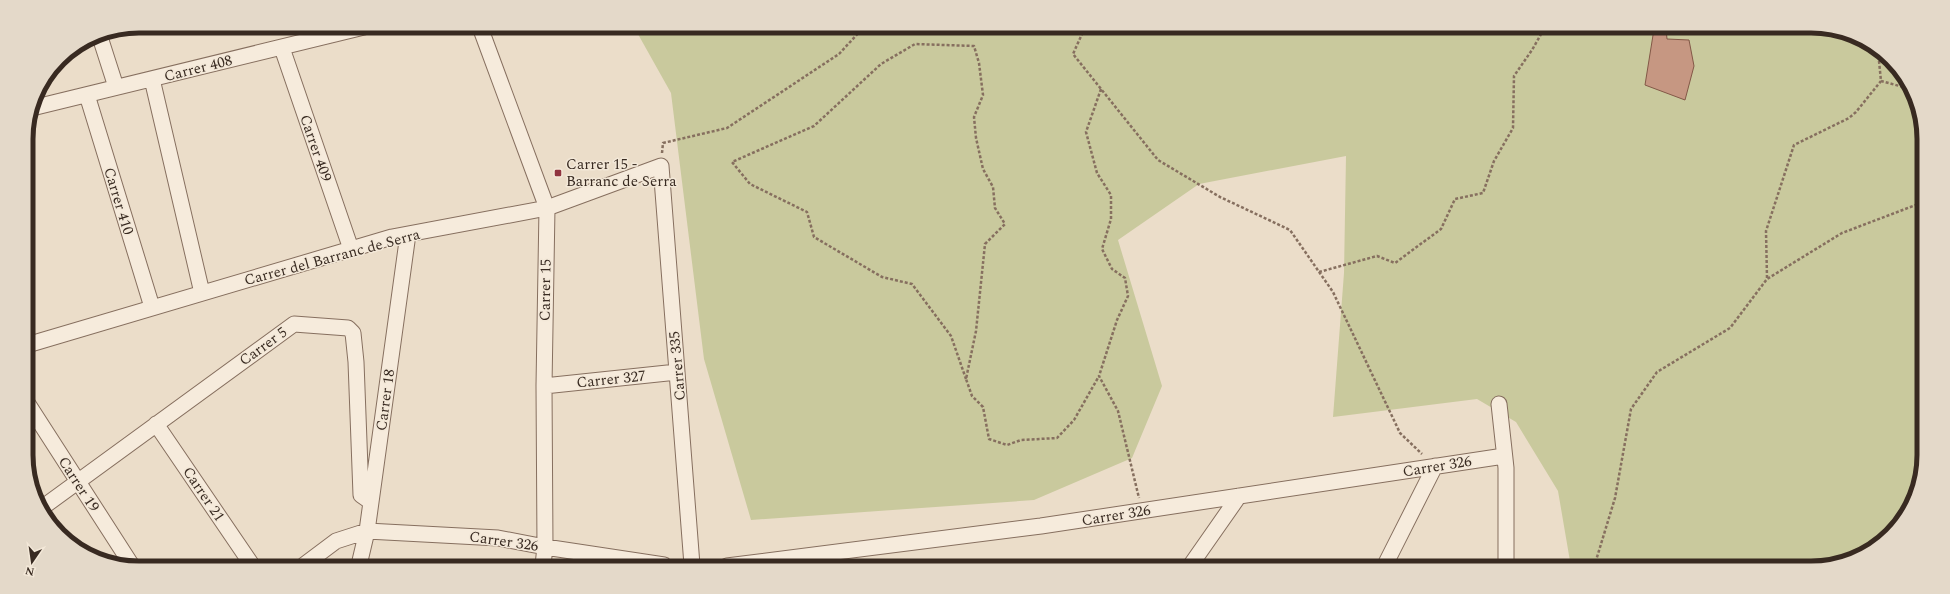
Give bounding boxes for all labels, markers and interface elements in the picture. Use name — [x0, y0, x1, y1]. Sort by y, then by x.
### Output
street label: Carrer 408 — [162, 49, 235, 88]
street label: Carrer 409 — [293, 112, 338, 185]
place label: Carrer 15 - Barranc de Serra — [566, 153, 677, 193]
street label: Carrer 410 — [97, 165, 140, 238]
marker: Carrer 15 - Barranc de Serra — [553, 168, 563, 178]
street label: Carrer del Barranc de Serra — [241, 223, 423, 292]
street label: Carrer 15 — [533, 259, 558, 321]
street label: Carrer 5 — [234, 321, 292, 372]
street label: Carrer 335 — [663, 330, 692, 402]
street label: Carrer 327 — [575, 364, 647, 395]
street label: Carrer 18 — [370, 368, 401, 432]
street label: Carrer 326 — [1401, 450, 1474, 483]
street label: Carrer 19 — [52, 452, 105, 517]
street label: Carrer 21 — [177, 462, 230, 526]
street label: Carrer 326 — [1080, 499, 1153, 532]
street label: Carrer 326 — [468, 525, 540, 558]
north arrow — [12, 542, 52, 582]
text: N — [24, 562, 36, 581]

